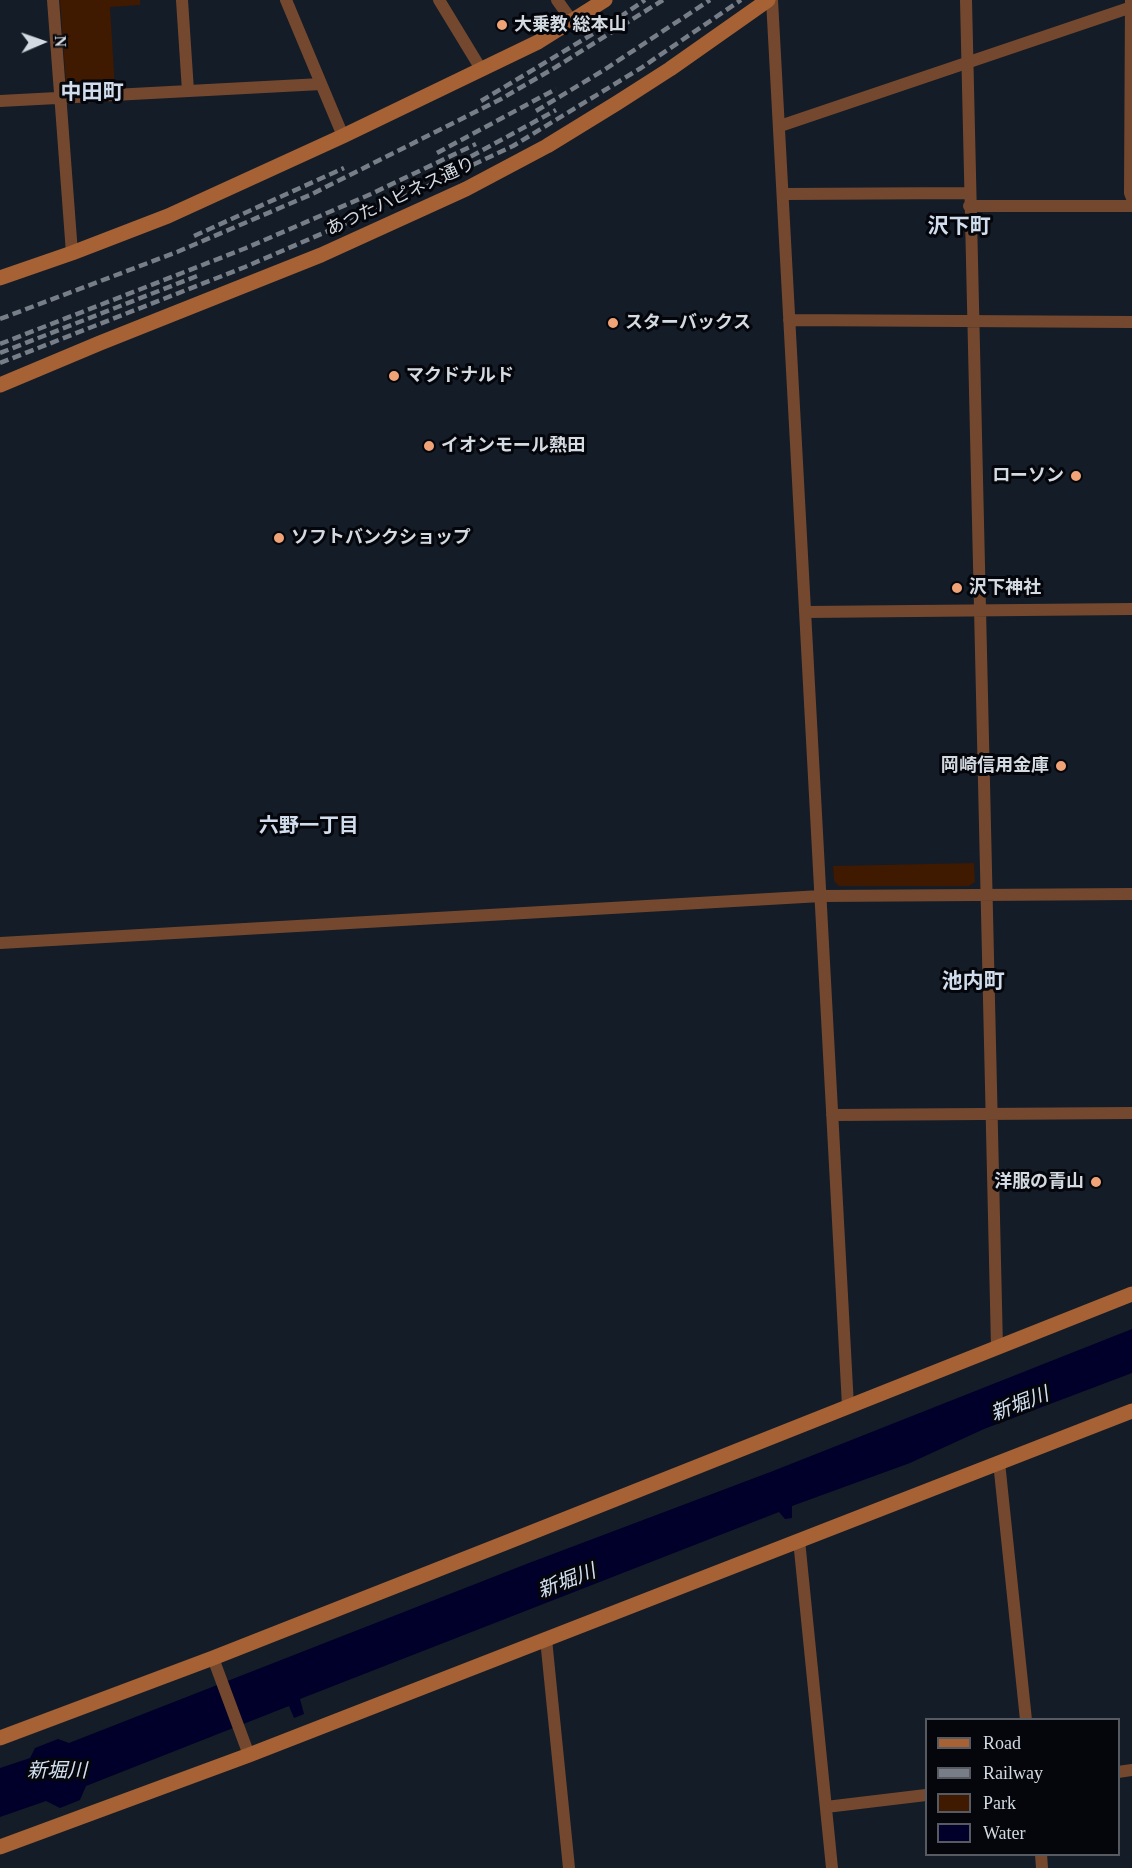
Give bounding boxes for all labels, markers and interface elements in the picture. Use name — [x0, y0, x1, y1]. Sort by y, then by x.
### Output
north arrow — [12, 12, 72, 72]
place label: 大乗教 総本山 — [514, 14, 626, 36]
marker: 大乗教 総本山 — [495, 18, 509, 32]
text: N — [52, 35, 69, 47]
district label: 中田町 — [61, 81, 123, 107]
street label: あつたハピネス通り — [323, 153, 479, 241]
district label: 沢下町 — [928, 215, 990, 241]
place label: スターバックス — [625, 312, 751, 334]
marker: スターバックス — [606, 316, 620, 330]
place label: マクドナルド — [406, 365, 514, 387]
marker: マクドナルド — [387, 369, 401, 383]
place label: イオンモール熱田 — [441, 435, 585, 457]
marker: イオンモール熱田 — [422, 439, 436, 453]
place label: ローソン — [992, 465, 1064, 487]
marker: ローソン — [1069, 469, 1083, 483]
place label: ソフトバンクショップ — [291, 527, 471, 549]
marker: ソフトバンクショップ — [272, 531, 286, 545]
place label: 沢下神社 — [969, 577, 1041, 599]
marker: 沢下神社 — [950, 581, 964, 595]
place label: 岡崎信用金庫 — [941, 755, 1049, 777]
marker: 岡崎信用金庫 — [1054, 759, 1068, 773]
district label: 六野一丁目 — [259, 815, 359, 839]
district label: 池内町 — [942, 970, 1004, 996]
place label: 洋服の青山 — [994, 1171, 1084, 1193]
marker: 洋服の青山 — [1089, 1175, 1103, 1189]
water label: 新堀川 — [988, 1383, 1052, 1427]
water label: 新堀川 — [535, 1560, 599, 1604]
legend — [925, 1718, 1120, 1856]
text: Road — [983, 1733, 1021, 1753]
water label: 新堀川 — [27, 1760, 87, 1784]
text: Railway — [983, 1763, 1043, 1783]
text: Park — [983, 1793, 1016, 1813]
text: Water — [983, 1823, 1026, 1843]

